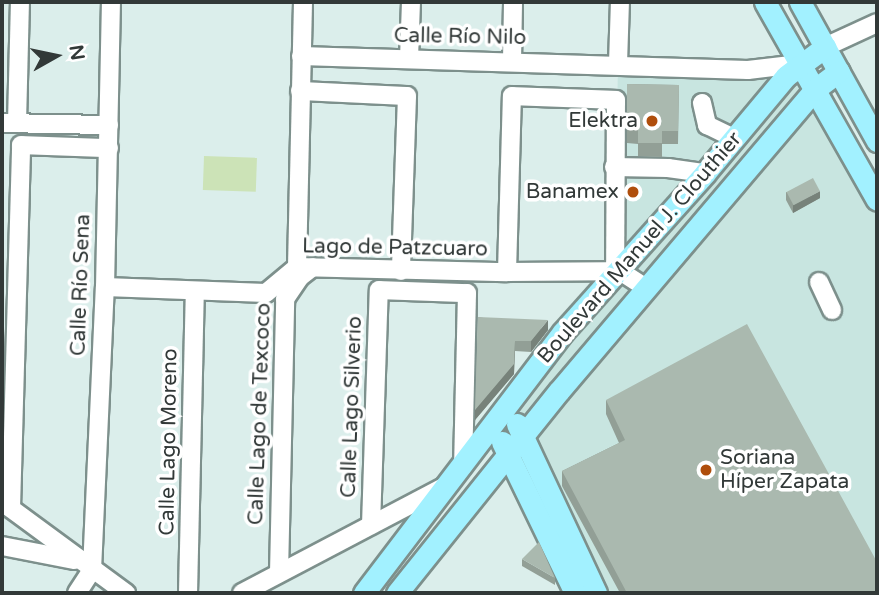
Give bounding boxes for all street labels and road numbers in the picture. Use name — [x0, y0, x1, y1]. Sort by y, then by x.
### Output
street label: Calle Río Nilo — [394, 23, 526, 51]
street label: Boulevard Manuel J. Clouthier — [533, 127, 747, 369]
street label: Calle Río Sena — [66, 214, 96, 356]
street label: Lago de Patzcuaro — [302, 234, 488, 262]
street label: Calle Lago de Texcoco — [244, 303, 276, 525]
street label: Calle Lago Silverio — [336, 316, 368, 498]
street label: Calle Lago Moreno — [155, 348, 183, 536]

